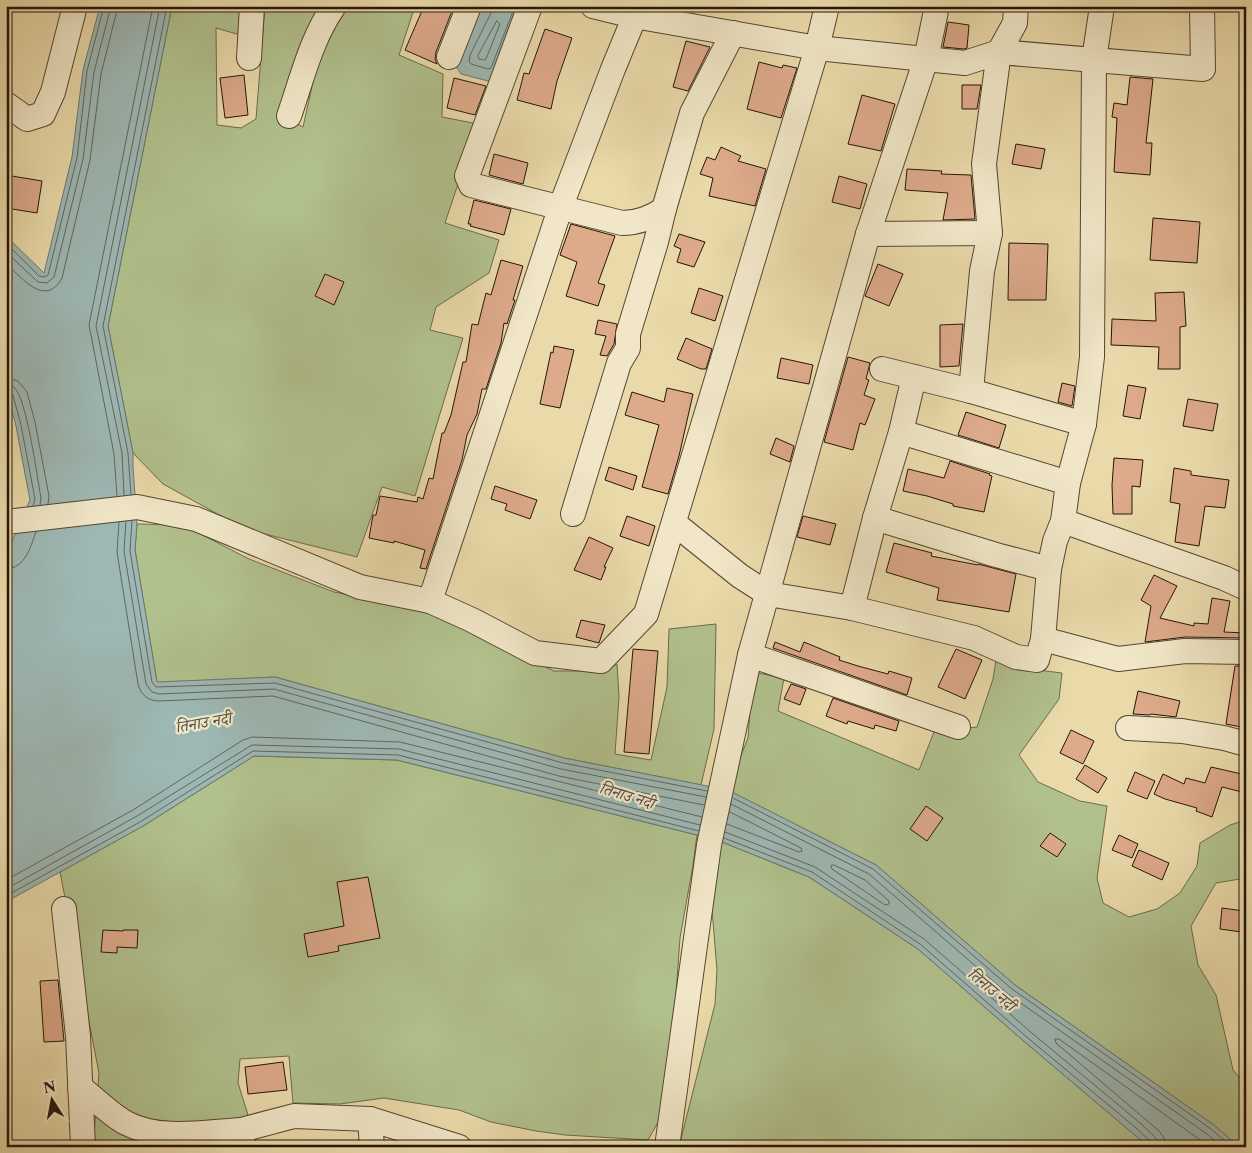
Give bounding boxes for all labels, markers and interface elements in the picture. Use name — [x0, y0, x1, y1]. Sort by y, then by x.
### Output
water label: तिनाउ नदी — [173, 707, 236, 737]
water label: तिनाउ नदी — [597, 777, 660, 814]
water label: तिनाउ नदी — [964, 963, 1022, 1017]
north arrow — [28, 1076, 78, 1126]
text: N — [42, 1077, 57, 1097]

